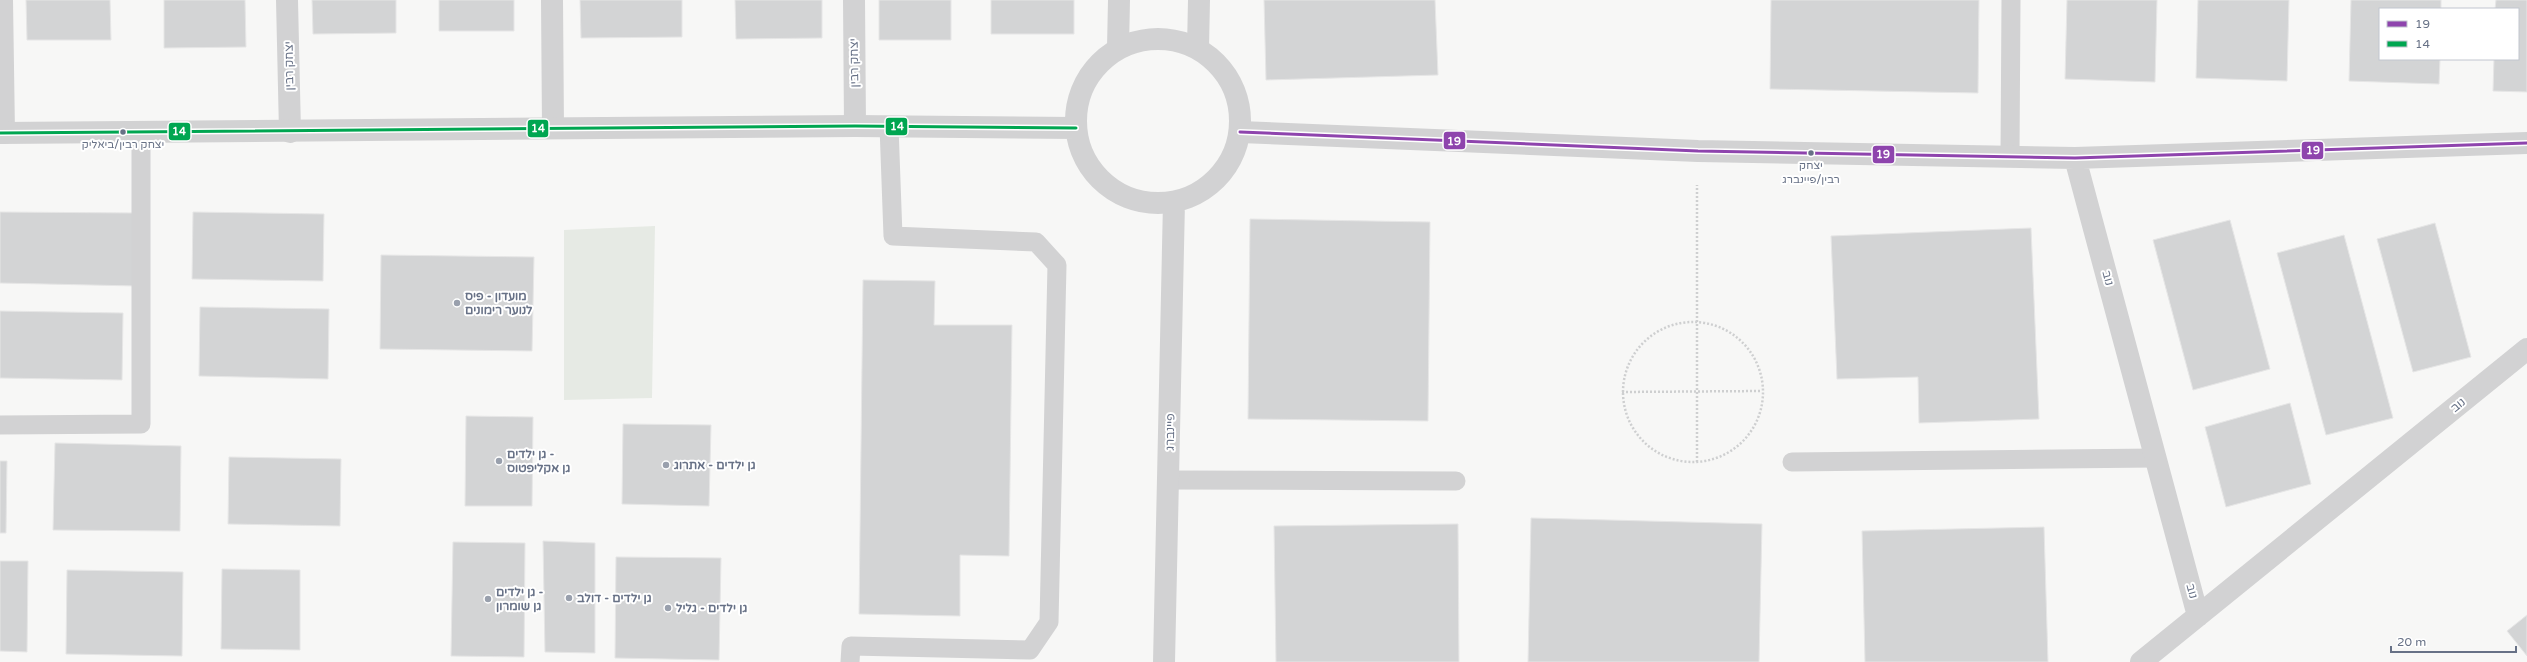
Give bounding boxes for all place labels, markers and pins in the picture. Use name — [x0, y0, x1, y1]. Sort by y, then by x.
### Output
marker: יצחק רבין/ביאליק — [118, 127, 128, 137]
place label: יצחק רבין/ביאליק — [82, 138, 164, 151]
marker: יצחק רבין/פיינברג — [1806, 148, 1816, 158]
place label: יצחק רבין/פיינברג — [1782, 159, 1840, 186]
place label: מועדון - פיס לנוער רימונים — [465, 289, 533, 317]
marker: מועדון - פיס לנוער רימונים — [452, 298, 462, 308]
place label: גן ילדים - גן אקליפטוס — [507, 447, 570, 475]
marker: גן ילדים - גן אקליפטוס — [494, 456, 504, 466]
place label: גן ילדים - אתרוג — [673, 458, 756, 472]
marker: גן ילדים - אתרוג — [661, 460, 671, 470]
place label: גן ילדים - גן שומרון — [496, 585, 544, 613]
place label: גן ילדים - דולב — [577, 591, 652, 605]
marker: גן ילדים - דולב — [564, 593, 574, 603]
marker: גן ילדים - גן שומרון — [483, 594, 493, 604]
place label: גן ילדים - גליל — [676, 601, 747, 615]
marker: גן ילדים - גליל — [663, 603, 673, 613]

